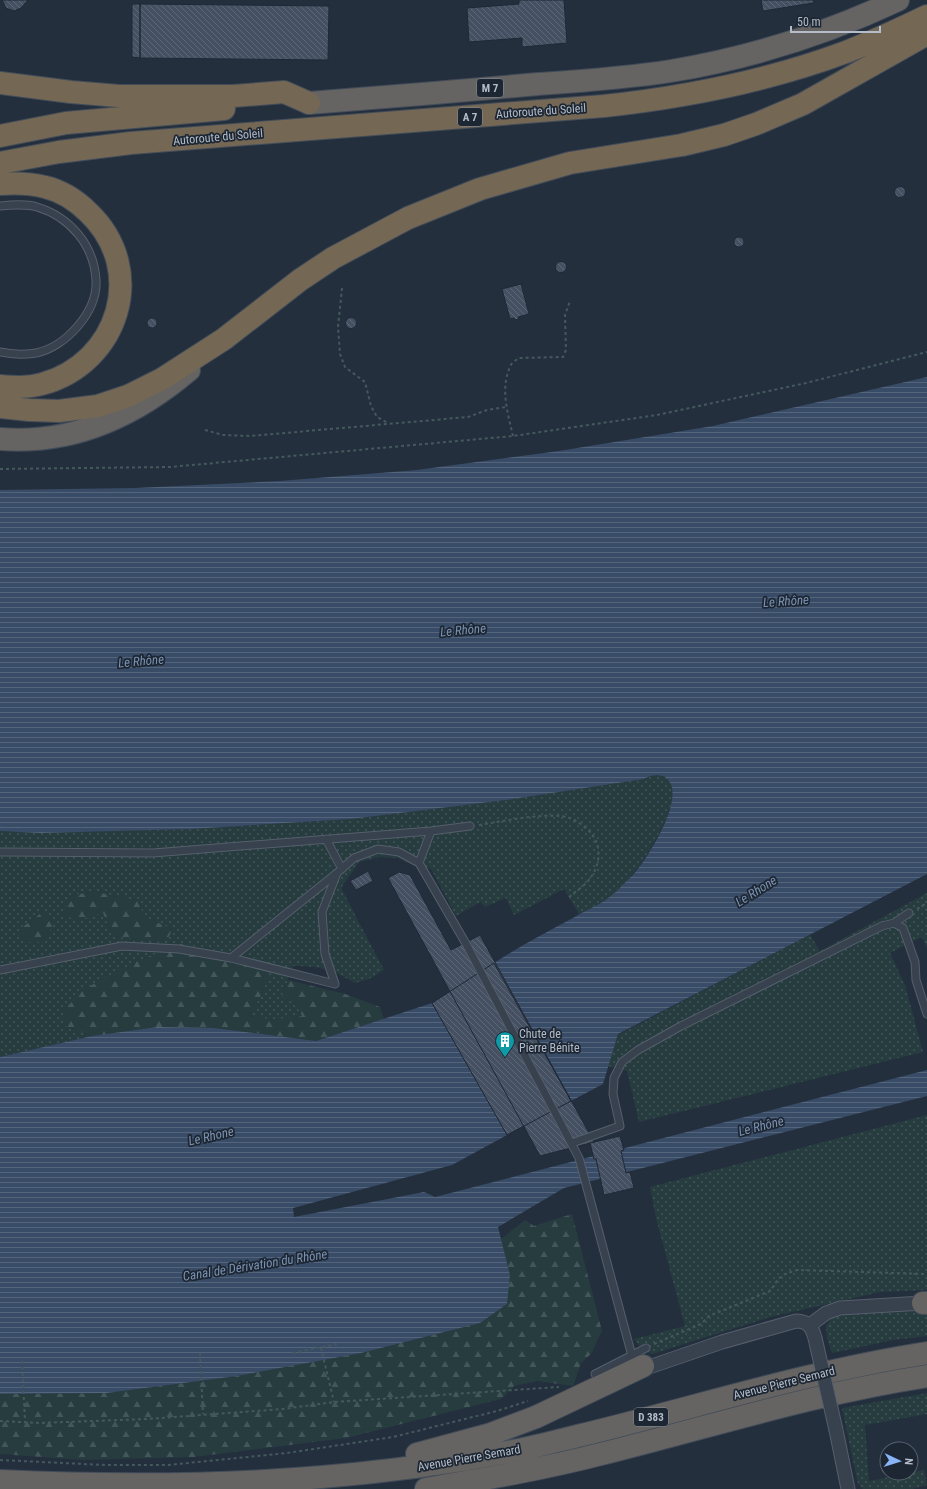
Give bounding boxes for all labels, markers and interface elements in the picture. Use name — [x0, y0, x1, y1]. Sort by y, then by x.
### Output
scale bar — [791, 8, 880, 34]
text: 50 m — [797, 15, 821, 29]
road number: M 7 — [477, 79, 503, 97]
street label: Autoroute du Soleil — [496, 101, 586, 121]
road number: A 7 — [458, 108, 482, 126]
street label: Autoroute du Soleil — [173, 126, 263, 148]
water label: Le Rhône — [763, 592, 810, 610]
water label: Le Rhône — [439, 621, 487, 639]
water label: Le Rhône — [117, 652, 165, 670]
water label: Le Rhone — [733, 872, 780, 910]
place label: Chute de Pierre Bénite — [519, 1027, 580, 1055]
building icon: Chute de Pierre Bénite — [494, 1030, 516, 1058]
water label: Le Rhône — [737, 1113, 785, 1139]
water label: Le Rhone — [187, 1124, 235, 1148]
water label: Canal de Dérivation du Rhône — [182, 1246, 328, 1284]
street label: Avenue Pierre Semard — [732, 1364, 836, 1402]
road number: D 383 — [634, 1408, 668, 1426]
north arrow — [879, 1441, 919, 1481]
street label: Avenue Pierre Semard — [417, 1442, 521, 1474]
text: N — [902, 1458, 915, 1466]

